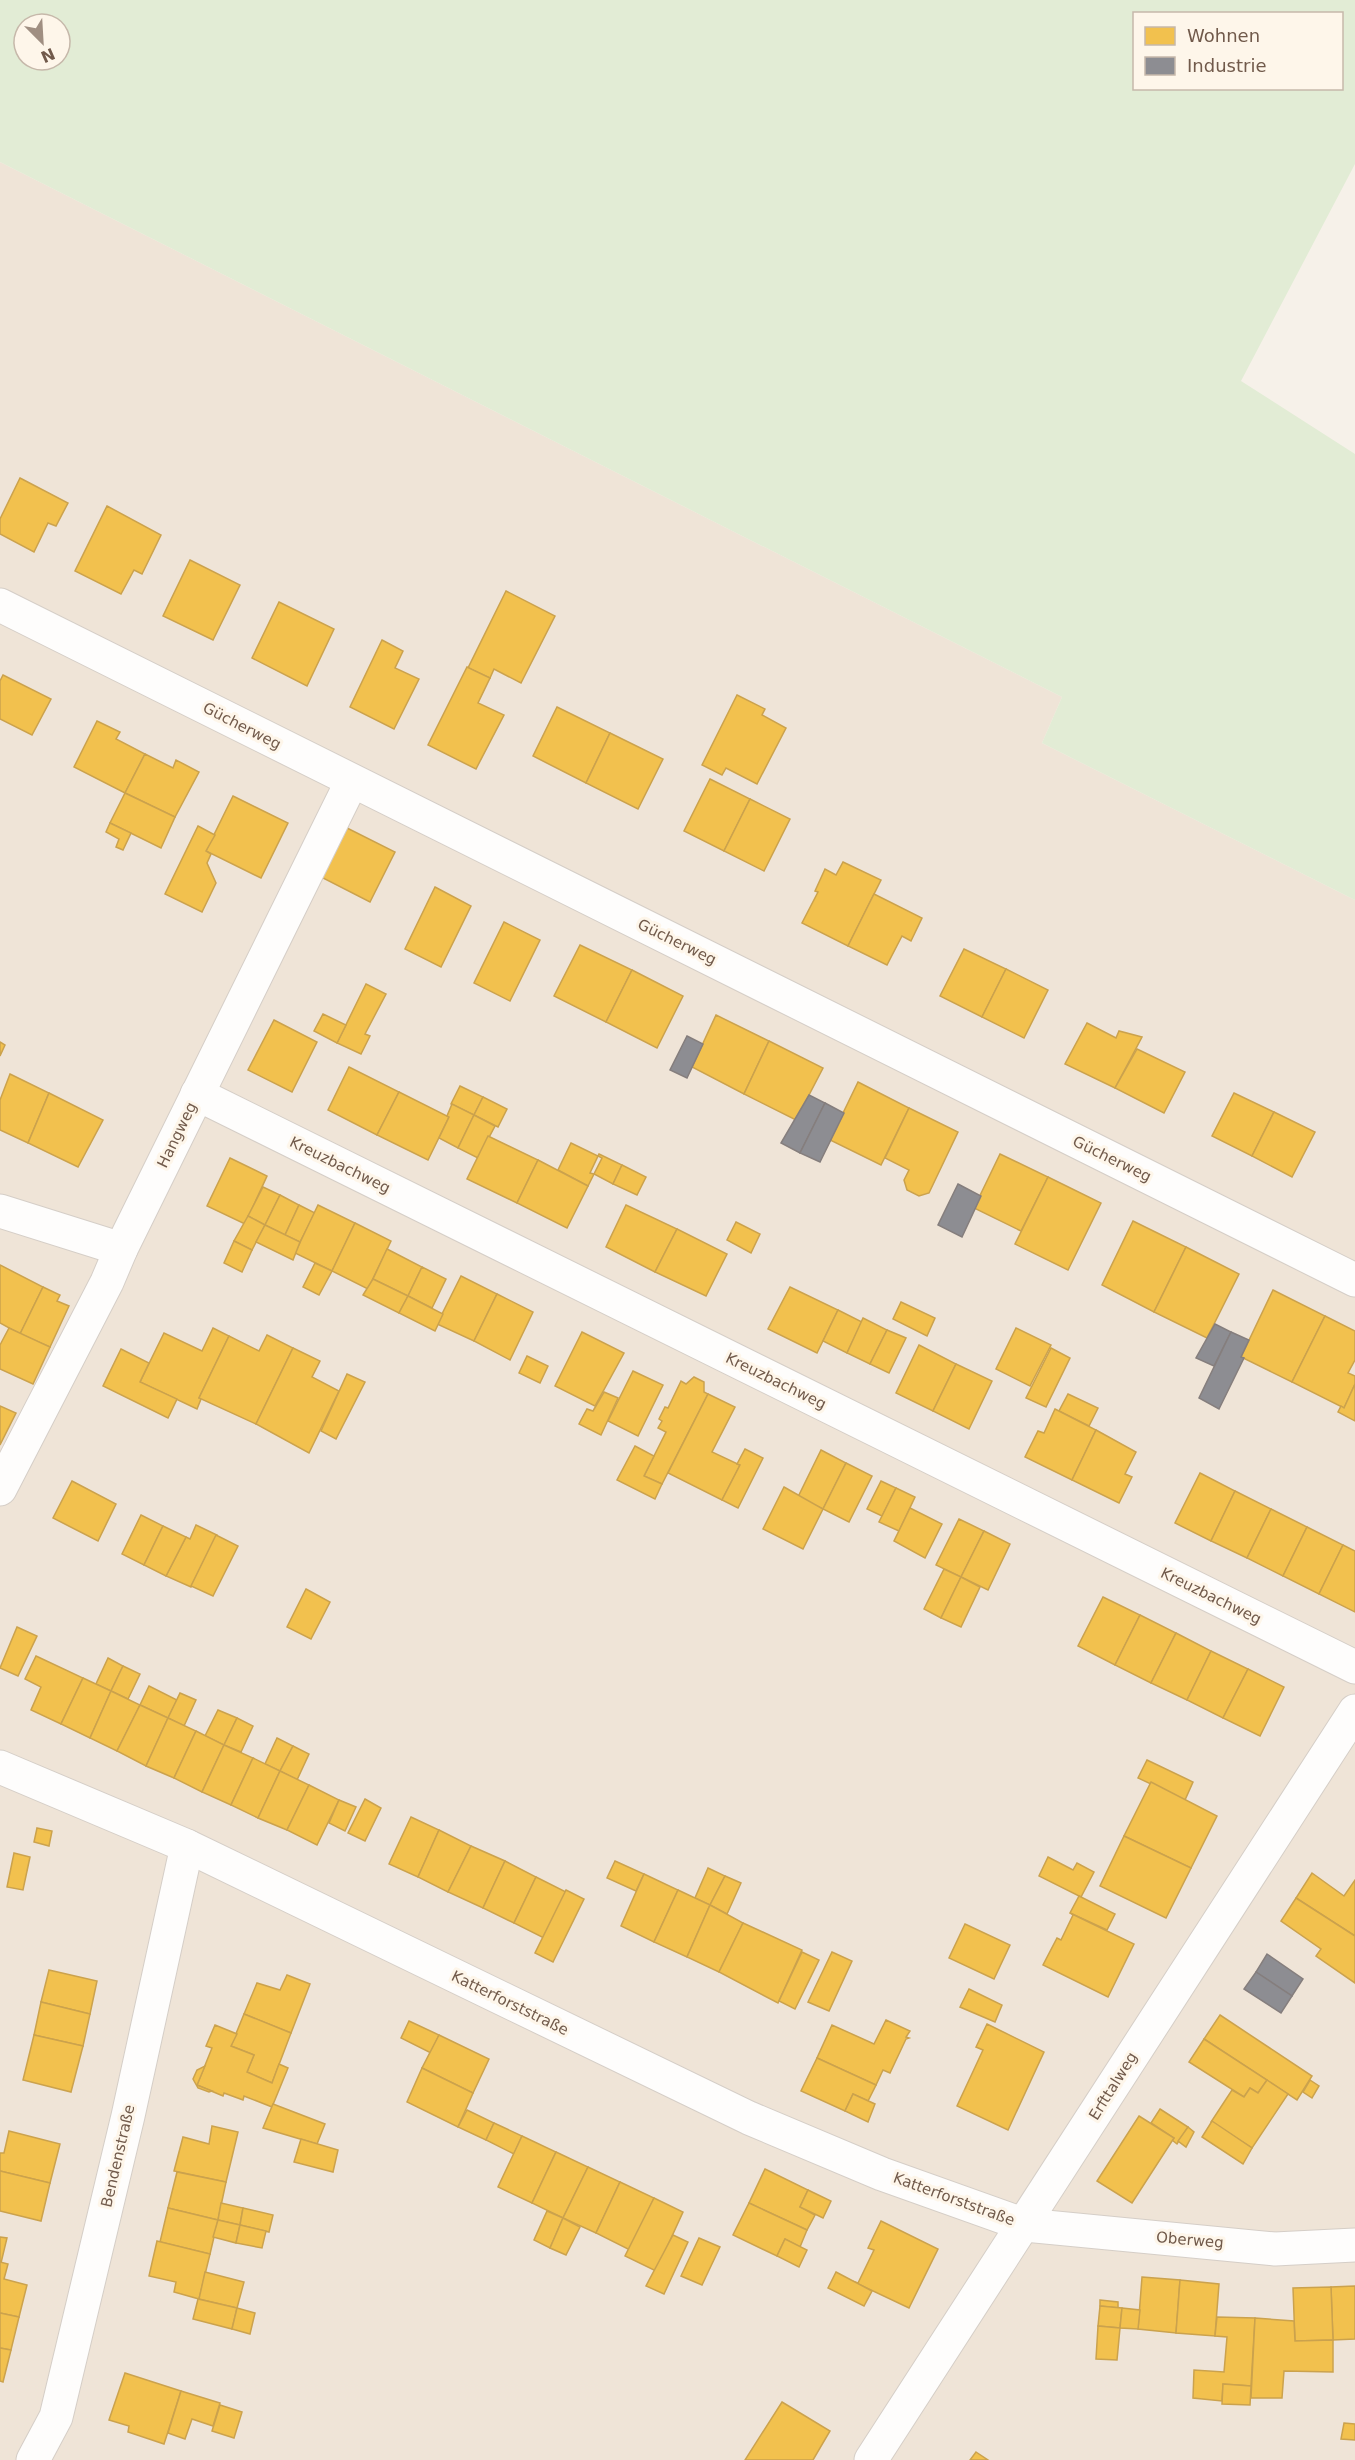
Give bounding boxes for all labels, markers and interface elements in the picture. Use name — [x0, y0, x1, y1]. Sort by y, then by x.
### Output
north arrow — [12, 12, 72, 72]
legend — [1133, 12, 1343, 90]
text: Wohnen — [1187, 25, 1260, 46]
text: N — [38, 44, 58, 67]
text: Industrie — [1187, 55, 1266, 76]
street label: Gücherweg — [200, 699, 284, 753]
street label: Gücherweg — [635, 915, 719, 969]
street label: Hangweg — [153, 1099, 201, 1171]
street label: Gücherweg — [1070, 1132, 1154, 1186]
street label: Kreuzbachweg — [287, 1133, 393, 1197]
street label: Kreuzbachweg — [723, 1349, 829, 1413]
street label: Kreuzbachweg — [1158, 1564, 1264, 1628]
street label: Katterforststraße — [449, 1967, 571, 2039]
street label: Erfttalweg — [1085, 2049, 1141, 2123]
street label: Bendenstraße — [97, 2103, 139, 2209]
street label: Katterforststraße — [891, 2169, 1017, 2229]
street label: Oberweg — [1155, 2228, 1225, 2252]

